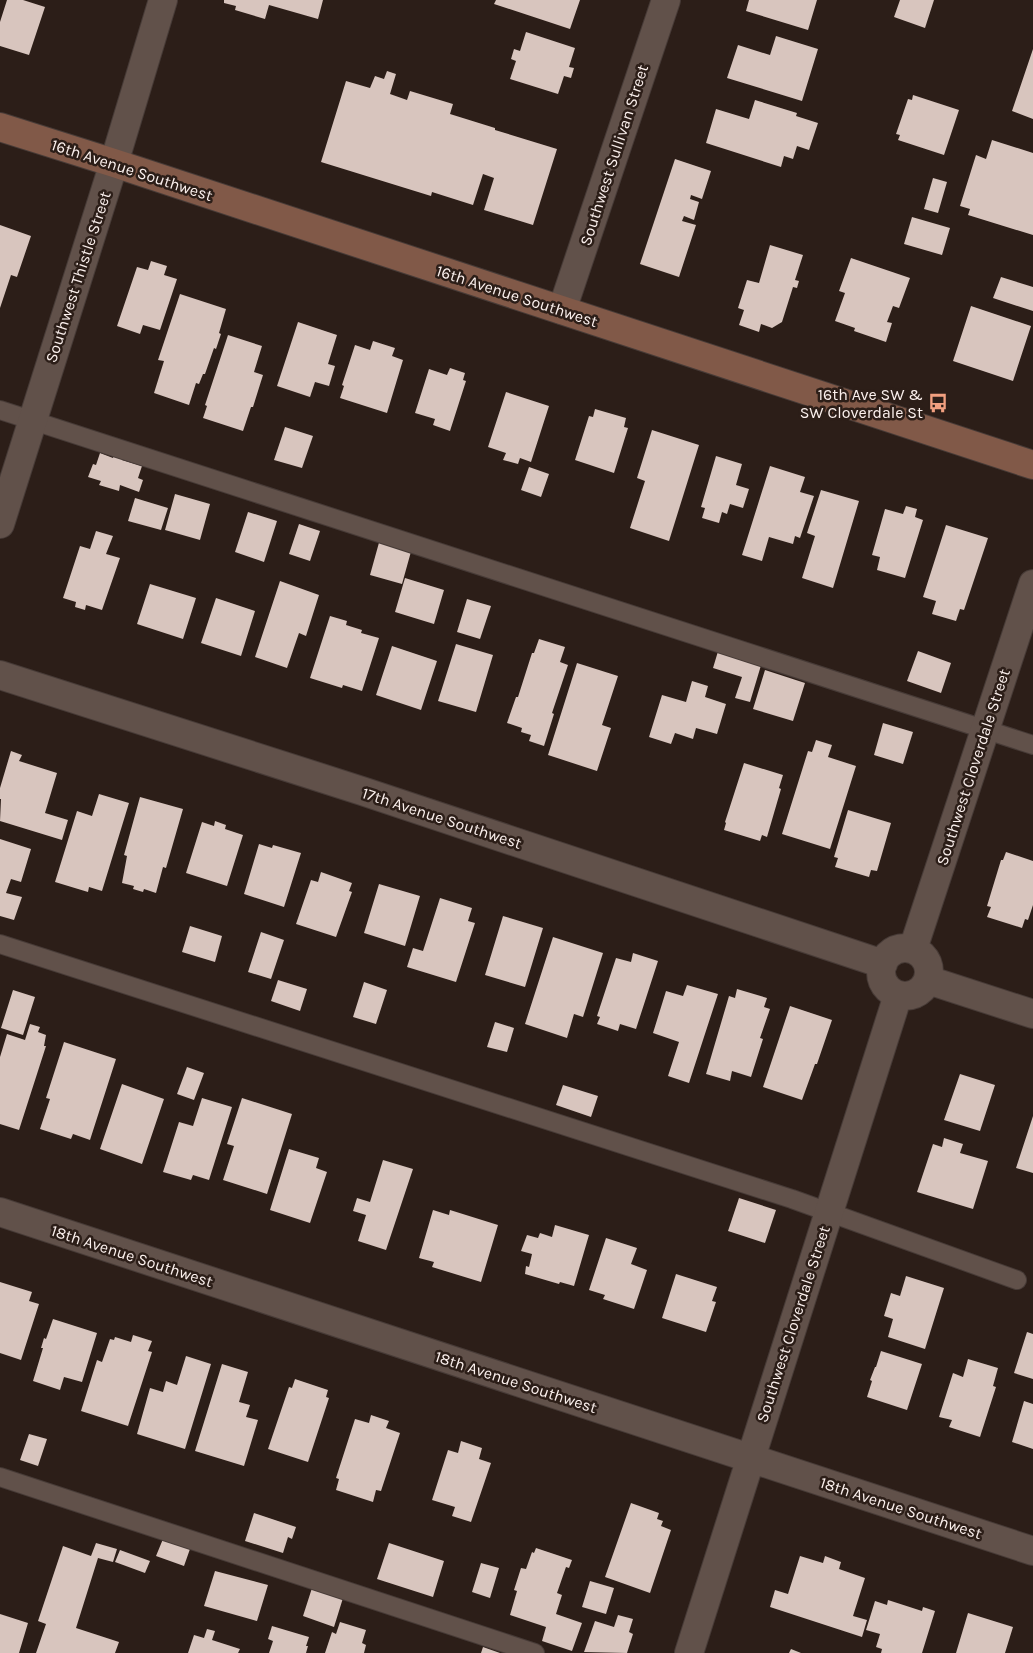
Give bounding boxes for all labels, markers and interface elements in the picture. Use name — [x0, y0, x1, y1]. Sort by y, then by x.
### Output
street label: Southwest Sullivan Street — [576, 62, 652, 248]
street label: 16th Avenue Southwest — [49, 135, 215, 205]
street label: Southwest Thistle Street — [41, 189, 115, 365]
street label: 16th Avenue Southwest — [434, 261, 600, 331]
place label: 16th Ave SW & SW Cloverdale St — [800, 385, 923, 422]
bus stop icon: 16th Ave SW & SW Cloverdale St — [927, 392, 949, 414]
street label: Southwest Cloverdale Street — [932, 666, 1014, 868]
street label: 17th Avenue Southwest — [360, 783, 524, 853]
street label: 18th Avenue Southwest — [49, 1221, 215, 1291]
street label: Southwest Cloverdale Street — [752, 1223, 834, 1425]
street label: 18th Avenue Southwest — [433, 1347, 599, 1417]
street label: 18th Avenue Southwest — [818, 1473, 984, 1543]

